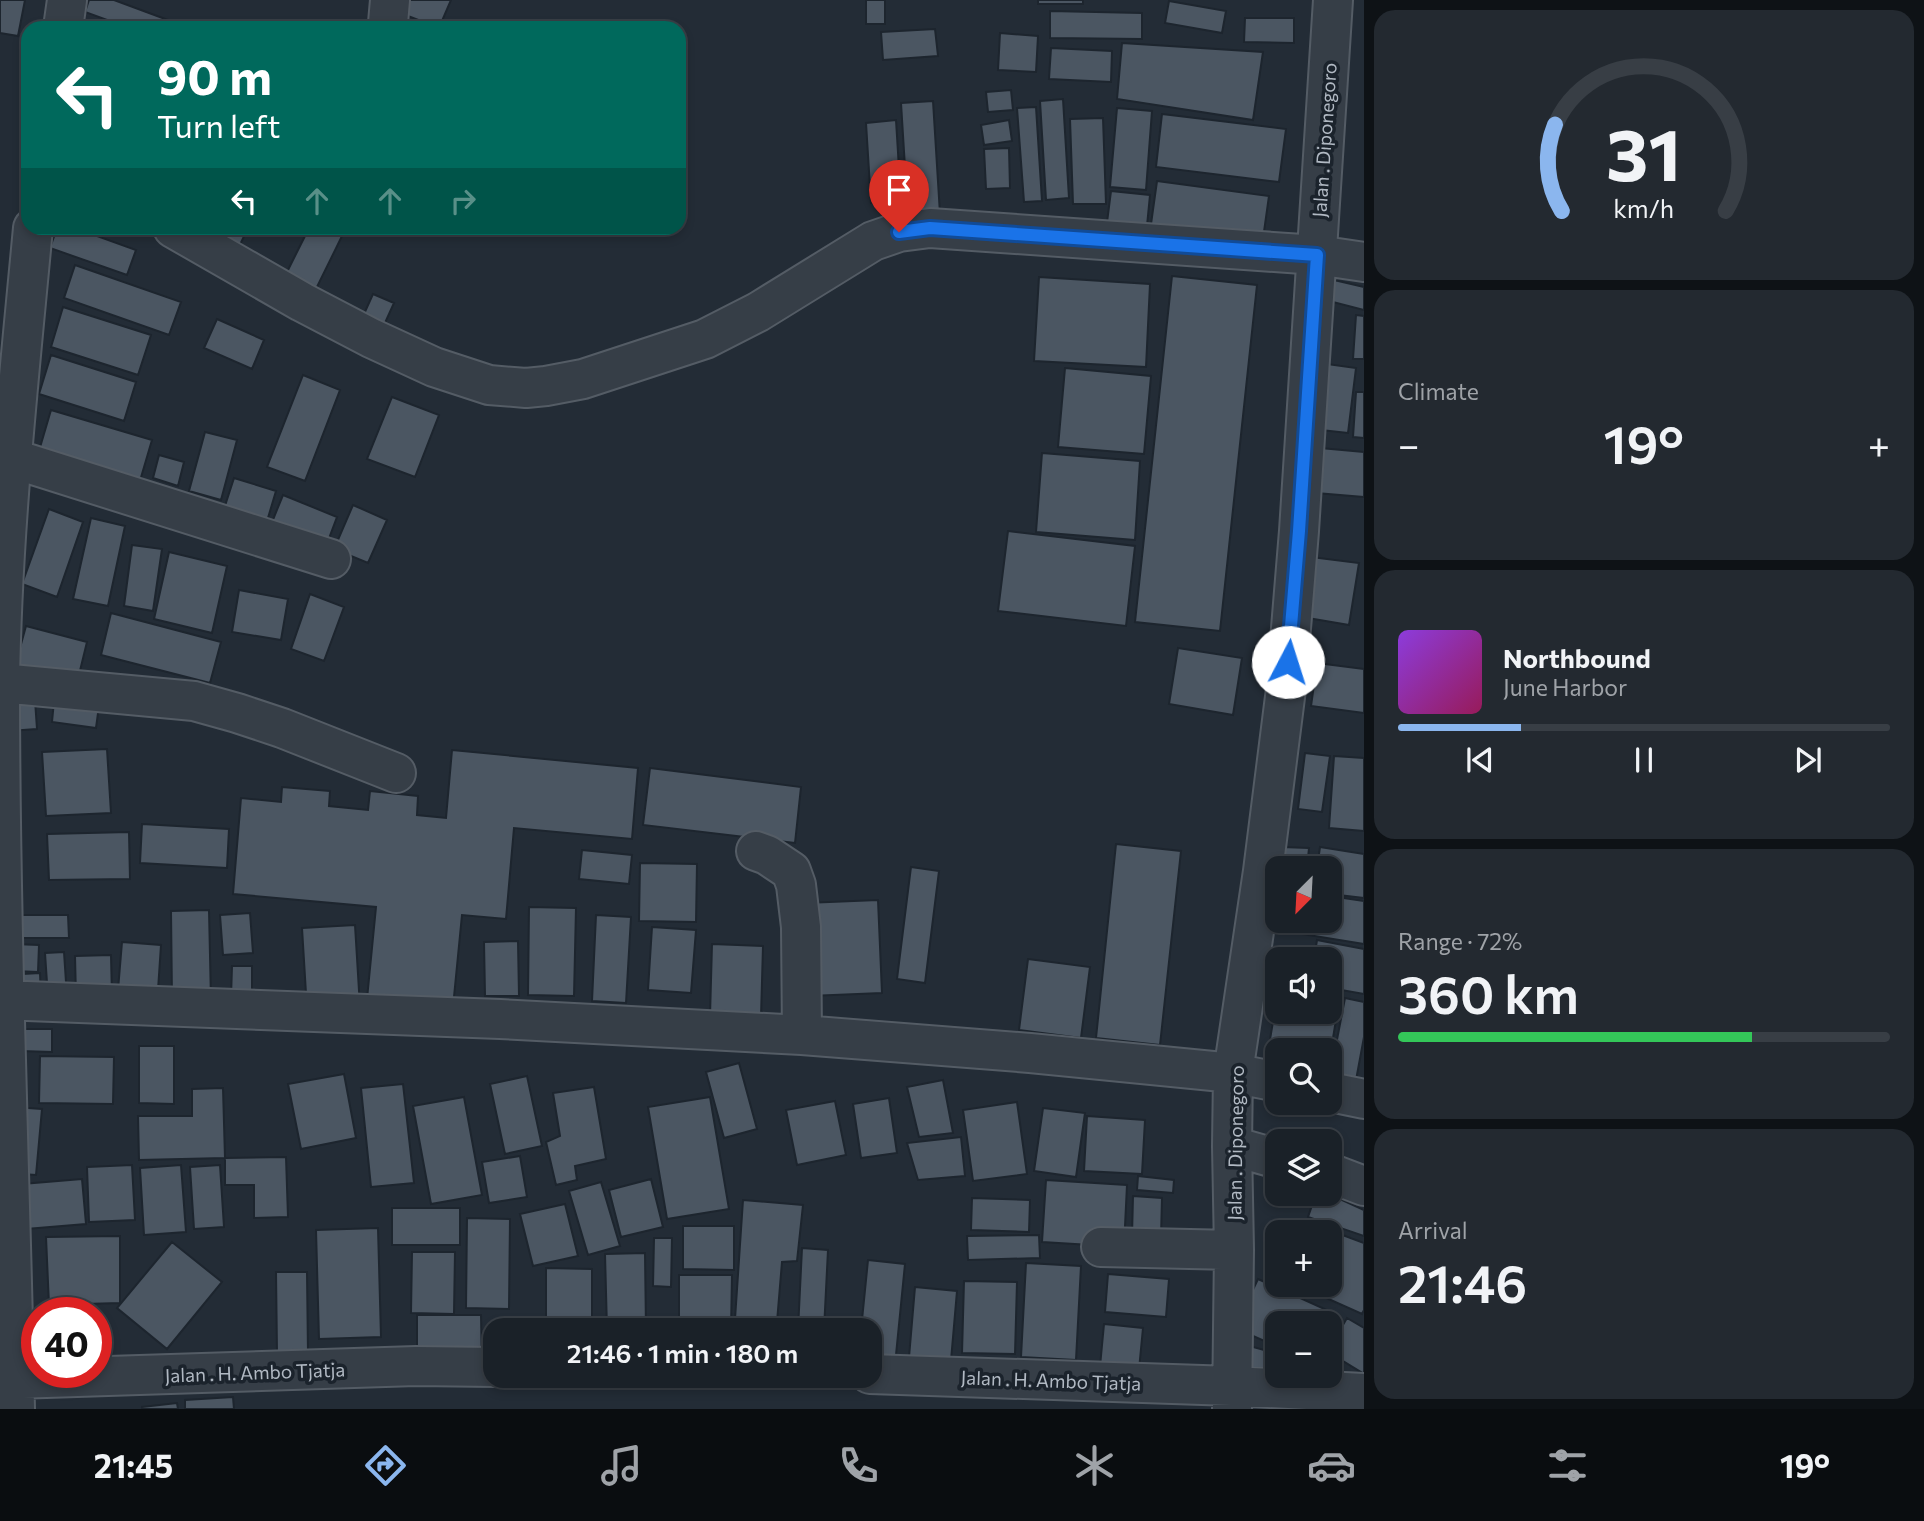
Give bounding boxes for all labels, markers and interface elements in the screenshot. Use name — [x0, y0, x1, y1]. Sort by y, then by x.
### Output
text: 90 m — [157, 45, 272, 105]
icon: left — [42, 49, 133, 140]
street label: Jalan . Diponegoro — [1307, 62, 1341, 218]
text: Turn left — [157, 105, 281, 145]
text: 31 — [1606, 107, 1682, 196]
pin — [869, 160, 929, 232]
icon: arrive — [880, 171, 918, 209]
icon: left — [225, 182, 263, 220]
icon: ahead — [298, 182, 336, 220]
icon: ahead — [371, 182, 409, 220]
icon: right — [444, 182, 482, 220]
text: km/h — [1614, 193, 1674, 223]
text: Climate — [1398, 377, 1479, 405]
text: 19° — [1603, 411, 1684, 475]
text: − — [1398, 420, 1420, 467]
text: + — [1868, 420, 1890, 467]
position arrow — [1251, 625, 1325, 699]
text: Northbound — [1503, 642, 1651, 673]
text: June Harbor — [1503, 673, 1627, 701]
icon: previous — [1461, 741, 1499, 779]
icon: pause — [1625, 741, 1663, 779]
icon: next — [1789, 741, 1827, 779]
north arrow — [1265, 856, 1342, 933]
map controls — [1265, 856, 1342, 1388]
text: Range · 72% — [1398, 927, 1522, 955]
button: sound — [1265, 947, 1342, 1024]
text: 360 km — [1398, 961, 1579, 1025]
button: search — [1265, 1038, 1342, 1115]
street label: Jalan . Diponegoro — [1222, 1065, 1248, 1221]
button: layers — [1265, 1129, 1342, 1206]
text: Arrival — [1398, 1216, 1468, 1244]
button: + — [1265, 1220, 1342, 1297]
text: 21:46 — [1398, 1250, 1527, 1314]
speed limit sign: 40 — [21, 1297, 112, 1388]
button: − — [1265, 1311, 1342, 1388]
text: 21:46 · 1 min · 180 m — [567, 1337, 798, 1368]
street label: Jalan . H. Ambo Tjatja — [164, 1357, 346, 1387]
street label: Jalan . H. Ambo Tjatja — [960, 1365, 1142, 1395]
icon: directions — [361, 1441, 410, 1490]
icon: music — [597, 1441, 646, 1490]
icon: phone — [834, 1441, 883, 1490]
icon: climate — [1070, 1441, 1119, 1490]
icon: car — [1307, 1441, 1356, 1490]
icon: filters — [1543, 1441, 1592, 1490]
text: 21:45 — [94, 1445, 173, 1485]
text: 19° — [1780, 1445, 1830, 1485]

